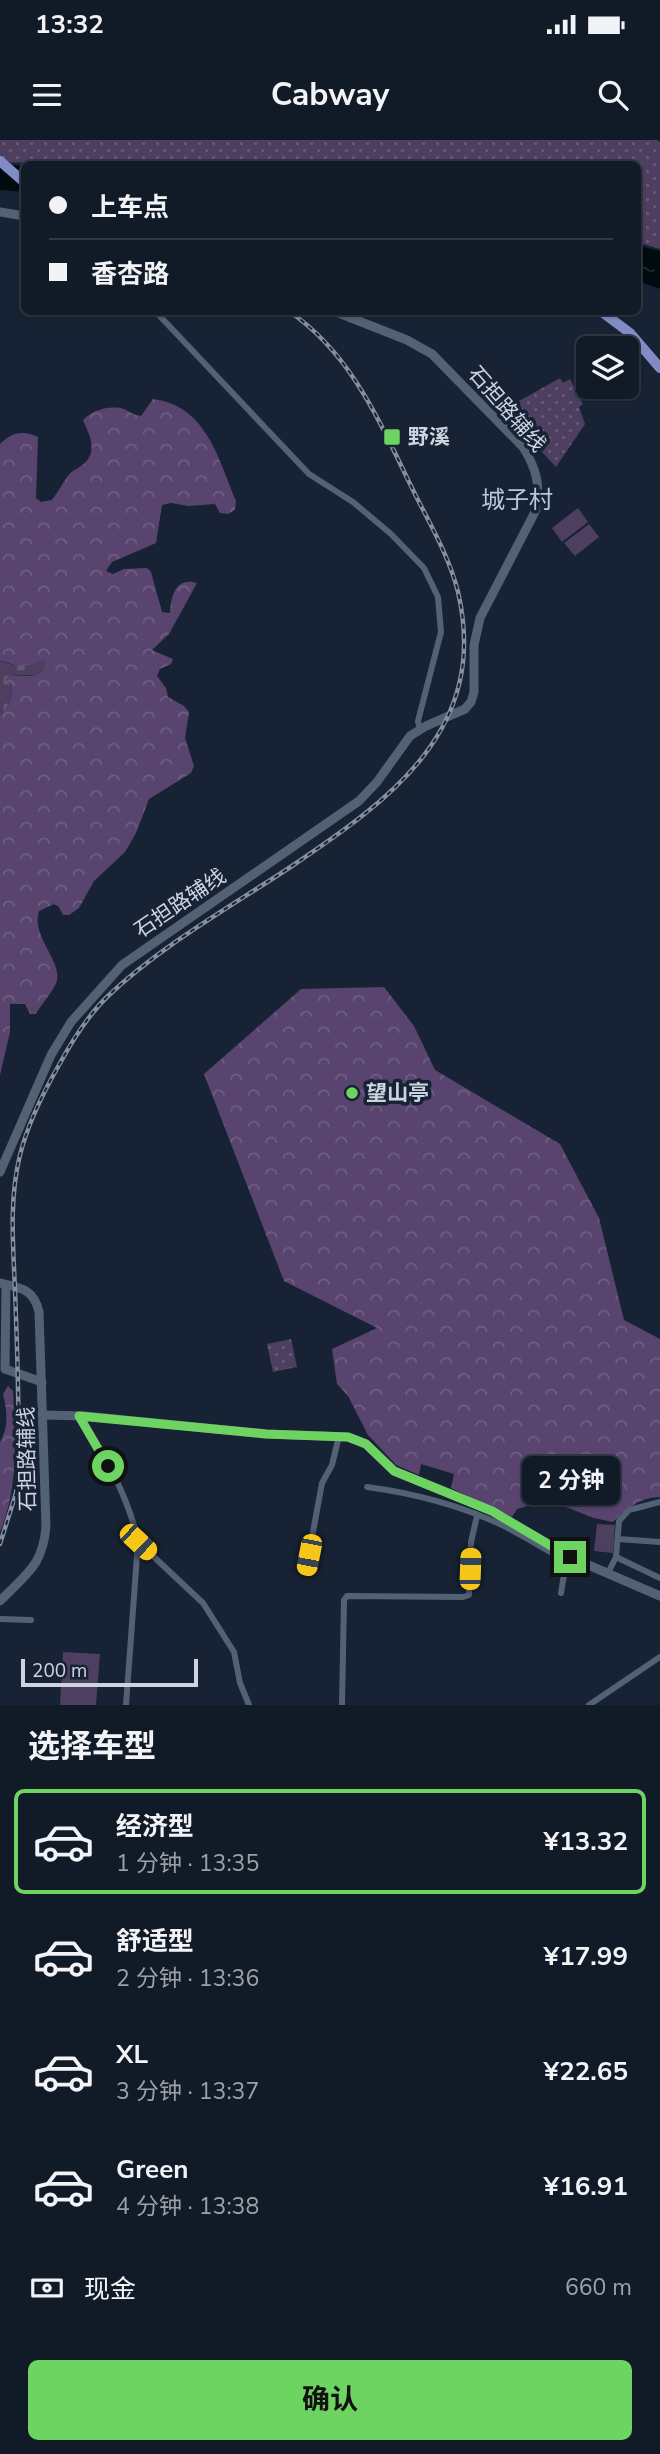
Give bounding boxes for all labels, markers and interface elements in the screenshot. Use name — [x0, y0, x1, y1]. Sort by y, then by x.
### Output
text: 13:32 — [35, 7, 104, 42]
text: Cabway — [271, 73, 389, 116]
icon: menu — [28, 76, 66, 114]
icon: search — [594, 76, 632, 114]
text: 上车点 — [91, 190, 169, 225]
text: 香杏路 — [91, 257, 169, 292]
map controls — [576, 336, 639, 399]
button: layers — [576, 336, 639, 399]
street label: 石担路辅线 — [462, 360, 552, 458]
place label: 野溪 — [408, 423, 450, 451]
marker: 野溪 — [382, 427, 402, 447]
district label: 城子村 — [481, 484, 553, 516]
street label: 石担路辅线 — [129, 862, 231, 944]
place label: 望山亭 — [366, 1079, 429, 1107]
marker: 望山亭 — [344, 1085, 360, 1101]
street label: 石担路辅线 — [12, 1406, 42, 1512]
route start — [92, 1450, 124, 1482]
callout: 2 分钟 — [521, 1456, 619, 1504]
text: 2 分钟 — [538, 1465, 604, 1496]
car — [116, 1520, 161, 1564]
car — [295, 1532, 324, 1578]
route end — [554, 1541, 586, 1573]
car — [459, 1548, 482, 1590]
scale bar — [21, 1656, 198, 1688]
text: 200 m — [32, 1658, 87, 1684]
text: 选择车型 — [28, 1725, 156, 1768]
text: 经济型 — [116, 1809, 194, 1844]
icon: car — [32, 1810, 95, 1873]
text: ¥13.32 — [544, 1824, 628, 1859]
text: 1 分钟 · 13:35 — [116, 1848, 259, 1879]
text: 舒适型 — [116, 1924, 194, 1959]
icon: car — [32, 1925, 95, 1988]
text: ¥17.99 — [544, 1939, 628, 1974]
text: 2 分钟 · 13:36 — [116, 1963, 259, 1994]
text: XL — [116, 2037, 148, 2072]
icon: car — [32, 2040, 95, 2103]
text: ¥22.65 — [544, 2054, 628, 2089]
text: 3 分钟 · 13:37 — [116, 2076, 259, 2107]
text: Green — [116, 2152, 189, 2187]
icon: car — [32, 2155, 95, 2218]
text: ¥16.91 — [544, 2169, 628, 2204]
text: 4 分钟 · 13:38 — [116, 2191, 259, 2222]
icon: cash — [28, 2269, 66, 2307]
text: 现金 — [84, 2272, 136, 2307]
text: 660 m — [565, 2272, 632, 2303]
button: 确认 — [28, 2360, 632, 2440]

